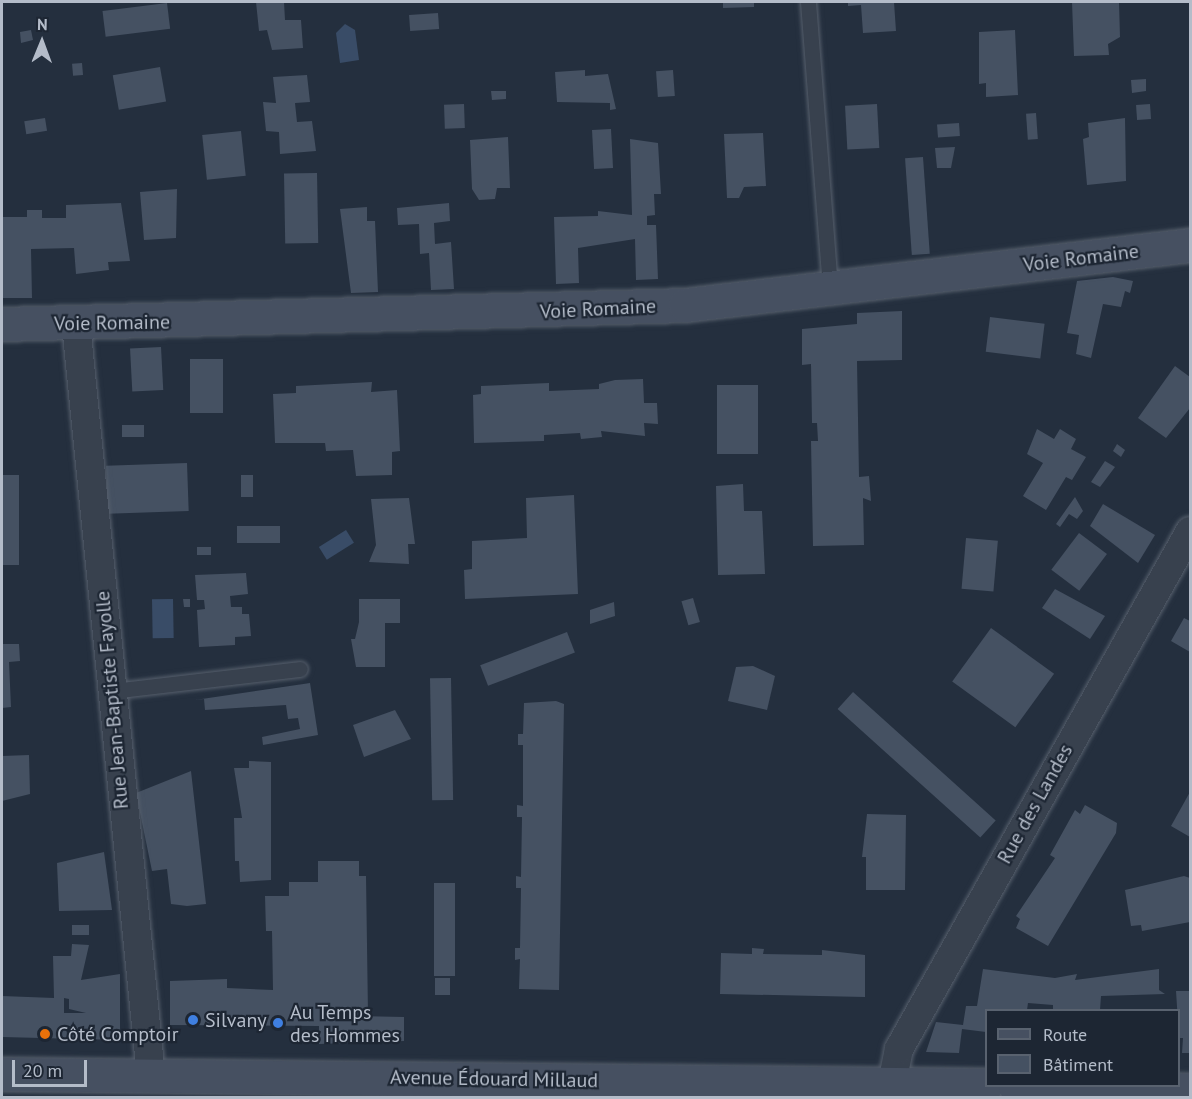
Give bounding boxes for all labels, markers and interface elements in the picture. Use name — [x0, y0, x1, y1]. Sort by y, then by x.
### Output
north arrow — [12, 12, 72, 72]
text: N — [37, 14, 48, 34]
street label: Voie Romaine — [1022, 239, 1140, 277]
street label: Voie Romaine — [539, 294, 657, 324]
street label: Voie Romaine — [54, 310, 170, 336]
street label: Rue Jean-Baptiste Fayolle — [91, 590, 133, 810]
street label: Rue des Landes — [992, 740, 1078, 868]
place label: Au Temps des Hommes — [290, 1000, 400, 1047]
place label: Silvany — [205, 1008, 267, 1032]
legend — [985, 1009, 1180, 1087]
marker: Silvany — [186, 1013, 200, 1027]
marker: Au Temps des Hommes — [271, 1016, 285, 1030]
place label: Côté Comptoir — [57, 1022, 178, 1046]
text: Route — [1043, 1023, 1087, 1046]
marker: Côté Comptoir — [38, 1027, 52, 1041]
scale bar — [15, 1048, 90, 1086]
text: Bâtiment — [1043, 1053, 1113, 1076]
text: 20 m — [23, 1059, 62, 1082]
street label: Avenue Édouard Millaud — [390, 1065, 598, 1093]

